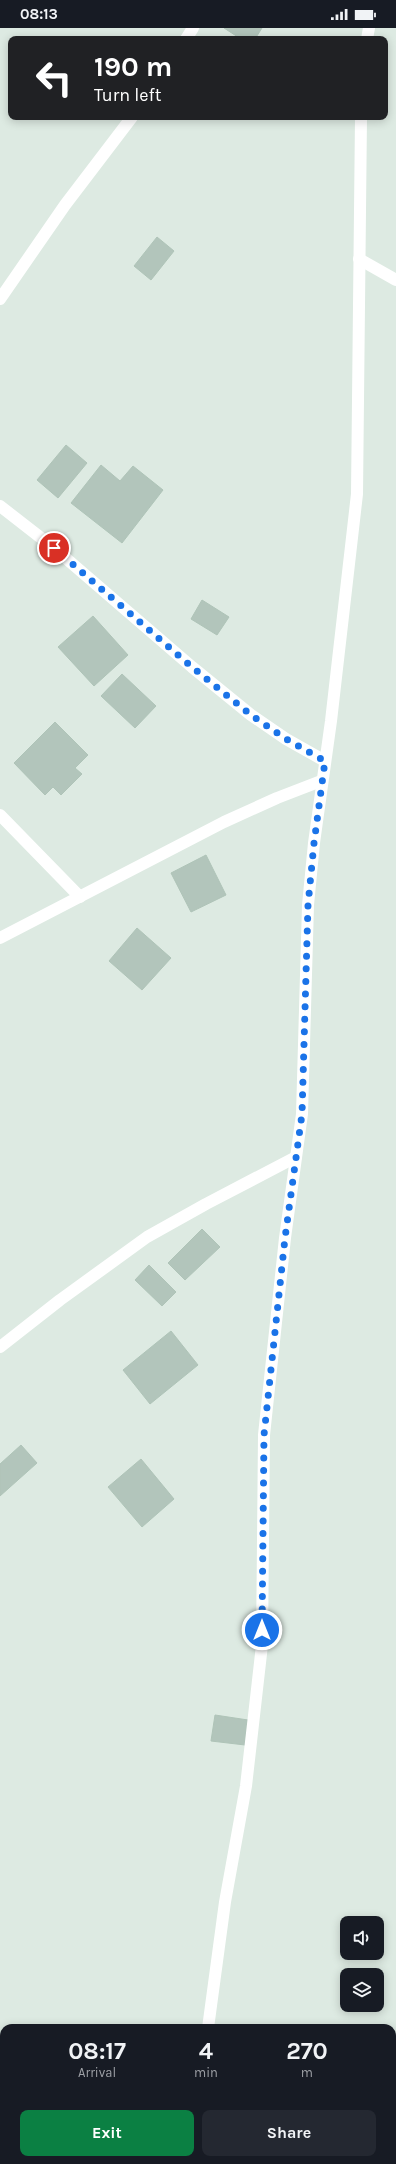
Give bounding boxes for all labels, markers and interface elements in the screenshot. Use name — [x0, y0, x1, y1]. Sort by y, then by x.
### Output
text: 08:13 — [20, 5, 58, 23]
text: 190 m — [94, 50, 172, 83]
icon: left — [28, 52, 80, 104]
text: Turn left — [94, 84, 162, 106]
pin — [37, 531, 71, 565]
icon: arrive — [43, 537, 65, 559]
position arrow — [241, 1609, 283, 1651]
map controls — [340, 1916, 384, 2012]
button: sound — [340, 1916, 384, 1960]
button: layers — [340, 1968, 384, 2012]
text: 08:17 — [68, 2037, 126, 2065]
text: 4 — [199, 2037, 213, 2065]
text: 270 — [286, 2037, 328, 2065]
text: Arrival — [78, 2065, 116, 2080]
text: min — [194, 2065, 218, 2080]
text: m — [301, 2065, 313, 2080]
button: Exit — [20, 2110, 194, 2156]
button: Share — [202, 2110, 376, 2156]

